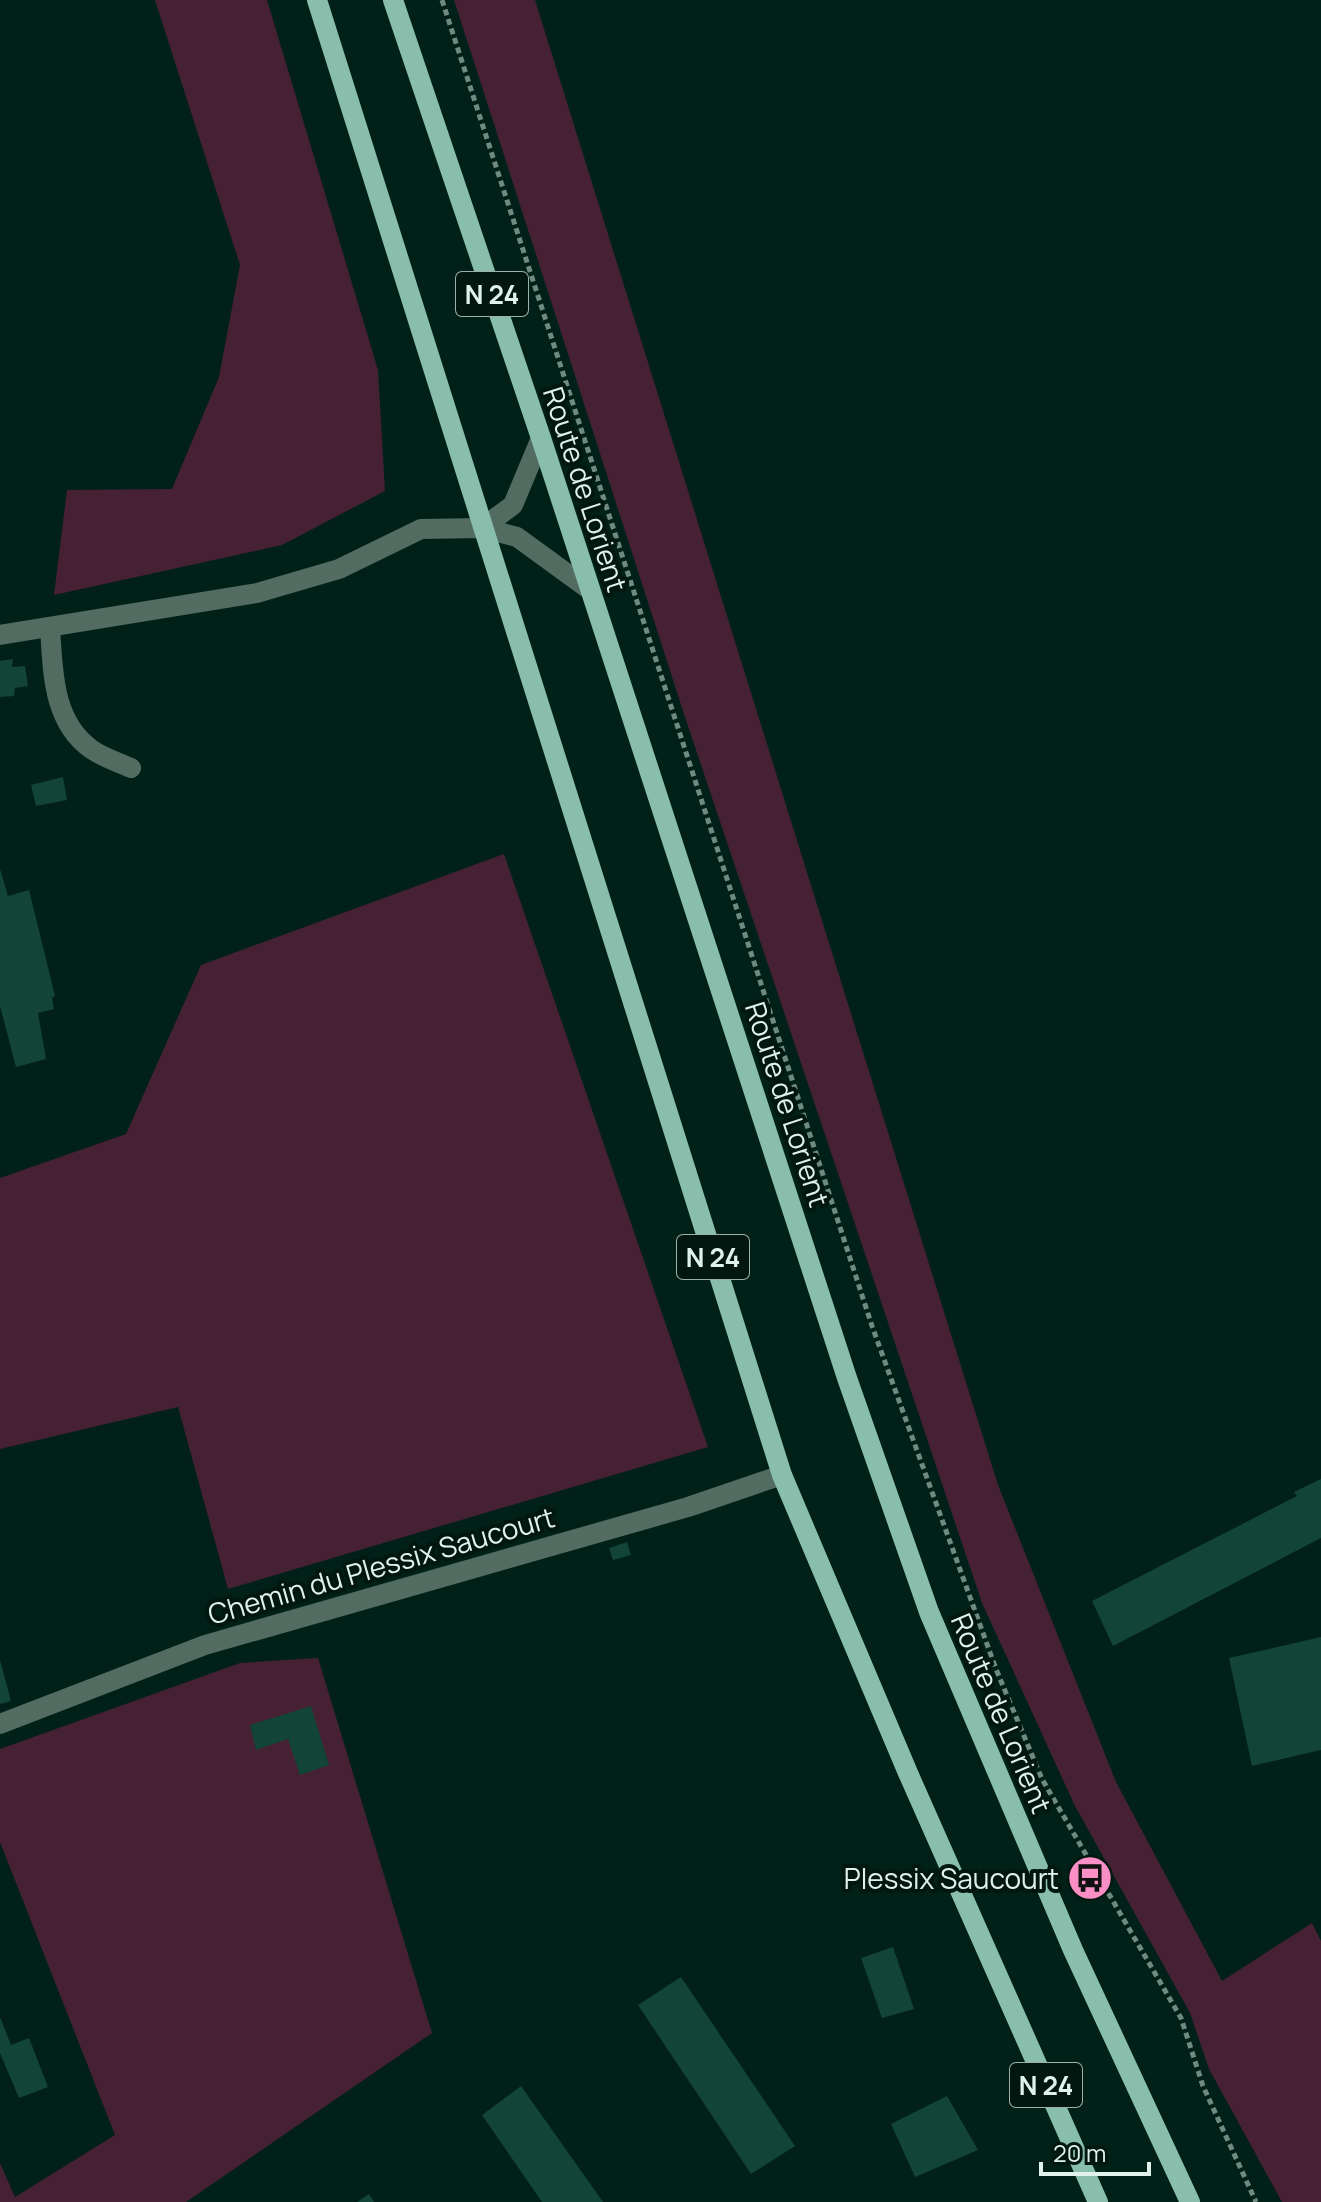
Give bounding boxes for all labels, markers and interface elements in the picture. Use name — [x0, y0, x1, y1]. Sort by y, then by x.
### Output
road number: N 24 — [456, 272, 528, 316]
street label: Route de Lorient — [535, 382, 637, 596]
street label: Route de Lorient — [737, 997, 839, 1211]
road number: N 24 — [677, 1235, 749, 1279]
street label: Chemin du Plessix Saucourt — [203, 1497, 559, 1633]
street label: Route de Lorient — [943, 1607, 1061, 1819]
bus stop icon: Plessix Saucourt — [1066, 1854, 1114, 1902]
place label: Plessix Saucourt — [844, 1859, 1059, 1897]
road number: N 24 — [1010, 2063, 1082, 2107]
scale bar — [1041, 2126, 1149, 2176]
text: 20 m — [1053, 2136, 1106, 2169]

